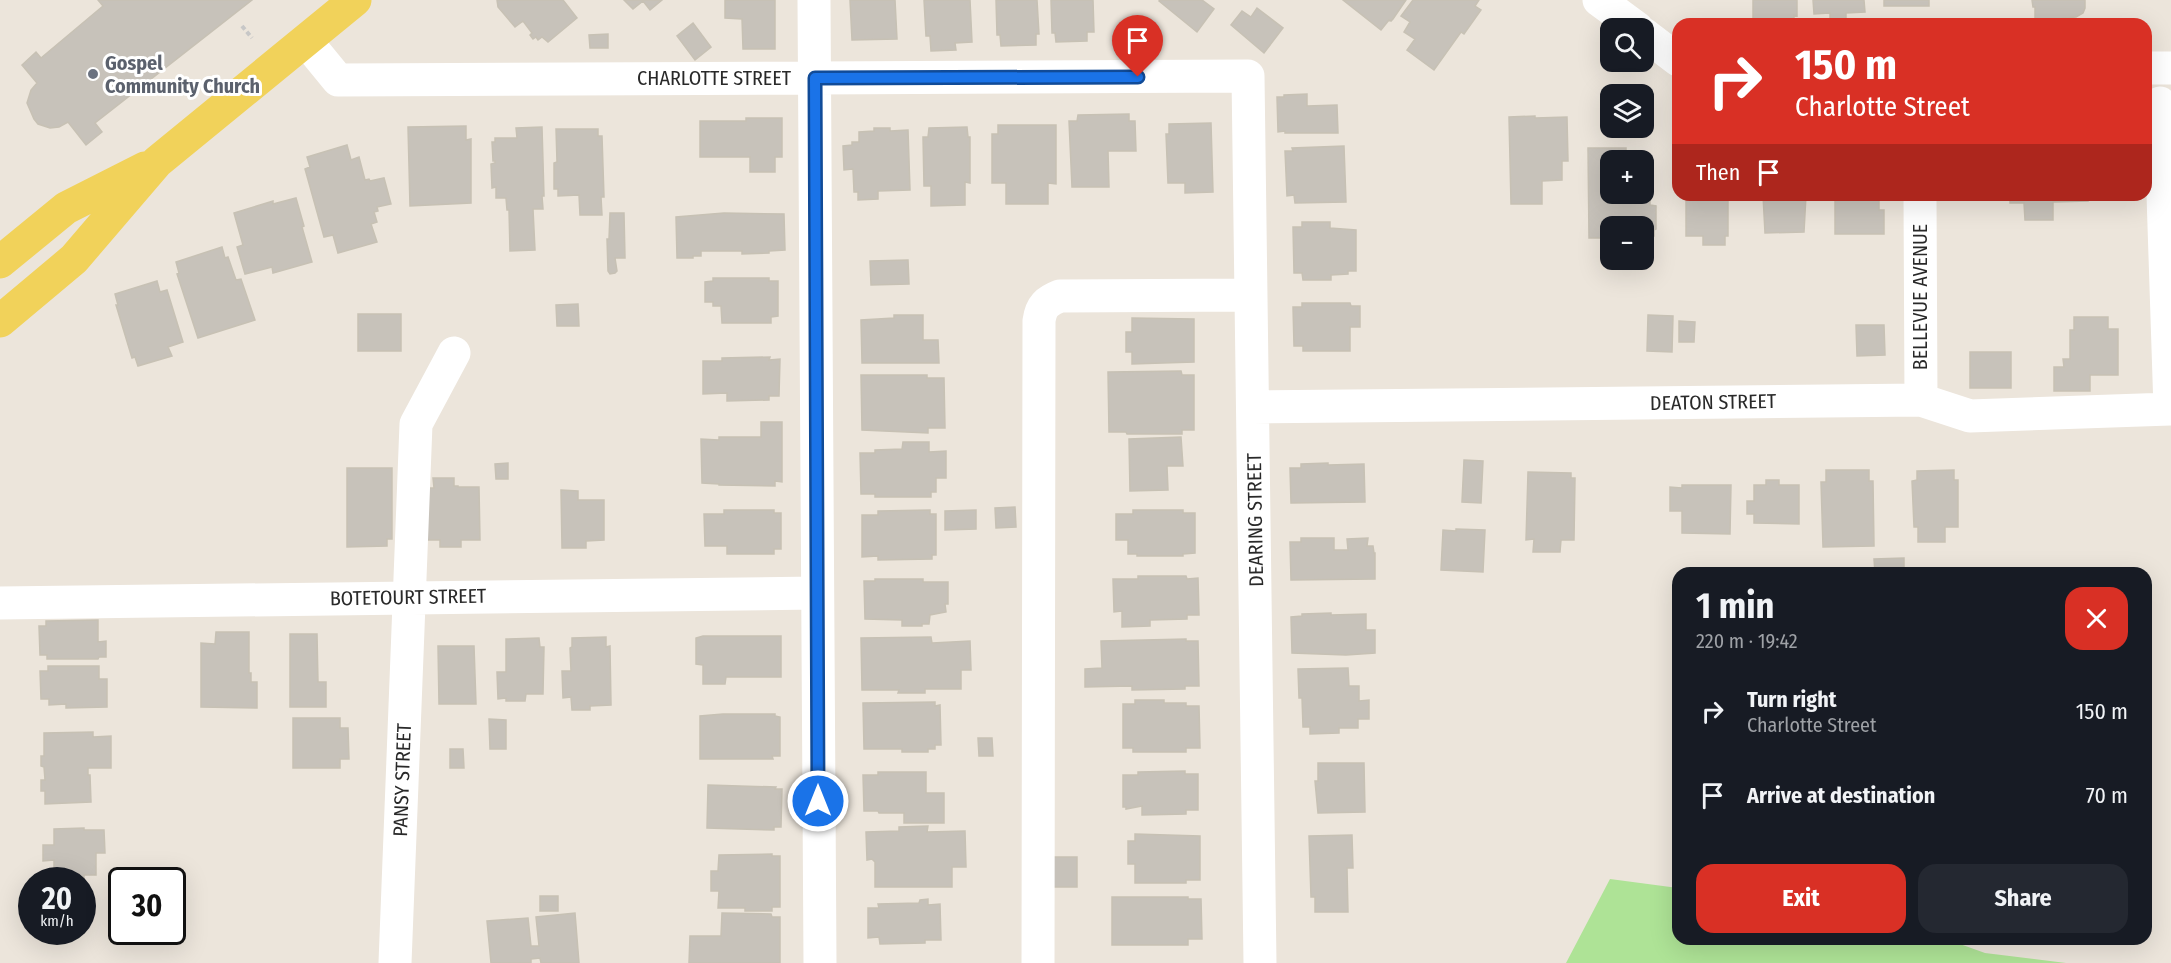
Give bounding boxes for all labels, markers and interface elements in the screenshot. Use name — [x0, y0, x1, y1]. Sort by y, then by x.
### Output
pin — [1112, 15, 1163, 77]
map controls — [1600, 18, 1654, 270]
button: search — [1600, 18, 1654, 72]
icon: arrive — [1121, 24, 1154, 57]
text: 150 m — [1795, 40, 1897, 90]
icon: right — [1696, 42, 1774, 120]
place label: Gospel Community Church — [105, 51, 260, 98]
street label: CHARLOTTE STREET — [637, 66, 792, 90]
marker: Gospel Community Church — [86, 67, 100, 81]
button: layers — [1600, 84, 1654, 138]
text: Charlotte Street — [1795, 91, 1970, 123]
button: + — [1600, 150, 1654, 204]
icon: arrive — [1752, 156, 1785, 189]
text: Then — [1696, 159, 1740, 186]
button: − — [1600, 216, 1654, 270]
street label: BELLEVUE AVENUE — [1908, 224, 1932, 370]
street label: DEATON STREET — [1650, 389, 1777, 415]
street label: DEARING STREET — [1242, 452, 1268, 587]
street label: BOTETOURT STREET — [330, 584, 487, 610]
text: 1 min — [1696, 584, 1774, 628]
button: close — [2065, 587, 2128, 650]
text: 220 m · 19:42 — [1696, 629, 1798, 653]
text: Turn right — [1747, 686, 1836, 713]
icon: right — [1696, 695, 1729, 728]
text: 150 m — [2076, 698, 2128, 725]
text: Charlotte Street — [1747, 713, 1877, 737]
street label: PANSY STREET — [388, 722, 416, 837]
position arrow — [786, 769, 850, 833]
icon: arrive — [1696, 779, 1729, 812]
text: Arrive at destination — [1747, 782, 1935, 809]
text: 70 m — [2086, 782, 2128, 809]
button: Exit — [1696, 864, 1906, 933]
button: Share — [1918, 864, 2128, 933]
speed limit sign: 30 — [108, 867, 186, 945]
text: 20 — [42, 881, 72, 917]
text: km/h — [40, 912, 74, 930]

